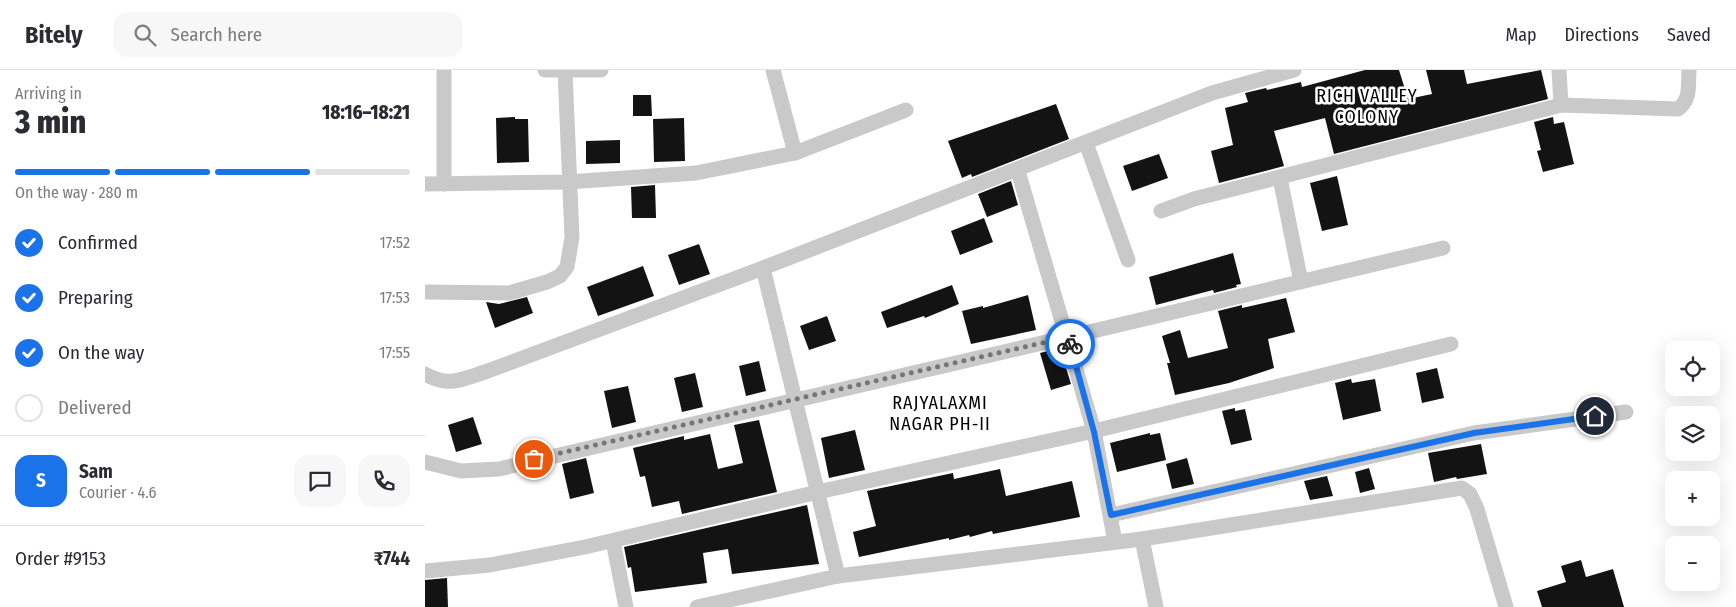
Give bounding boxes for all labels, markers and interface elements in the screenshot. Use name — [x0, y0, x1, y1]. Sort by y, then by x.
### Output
search box — [113, 12, 463, 57]
text: Bitely — [25, 21, 83, 49]
icon: search — [131, 21, 159, 49]
text: Search here — [171, 23, 262, 46]
text: Map — [1505, 24, 1537, 46]
text: Directions — [1565, 24, 1639, 46]
text: Saved — [1667, 24, 1711, 46]
text: Arriving in — [15, 84, 82, 103]
district label: RICH VALLEY COLONY — [1316, 85, 1418, 128]
text: 18:16–18:21 — [322, 101, 410, 124]
text: 3 min — [15, 103, 86, 141]
text: On the way · 280 m — [15, 183, 138, 202]
icon: check — [15, 229, 43, 257]
text: Confirmed — [58, 231, 138, 254]
text: 17:52 — [380, 233, 410, 252]
icon: check — [15, 284, 43, 312]
text: Preparing — [58, 286, 133, 309]
text: 17:53 — [379, 288, 410, 307]
courier — [1045, 319, 1095, 369]
icon: bike — [1056, 330, 1084, 358]
icon: check — [15, 339, 43, 367]
text: On the way — [58, 341, 144, 364]
map controls — [1665, 341, 1720, 591]
button: locate — [1665, 341, 1720, 396]
text: 17:55 — [379, 343, 410, 362]
district label: RAJYALAXMI NAGAR PH-II — [889, 392, 991, 435]
pin — [1574, 395, 1616, 437]
text: Delivered — [58, 396, 132, 419]
icon: home — [1581, 402, 1609, 430]
button: layers — [1665, 406, 1720, 461]
pin — [513, 438, 555, 480]
icon: bag — [520, 445, 548, 473]
button: chat — [294, 455, 346, 507]
button: phone — [358, 455, 410, 507]
text: Sam — [79, 460, 113, 483]
text: S — [36, 469, 46, 492]
button: + — [1665, 471, 1720, 526]
text: Courier · 4.6 — [79, 483, 157, 502]
button: − — [1665, 536, 1720, 591]
text: Order #9153 — [15, 547, 106, 570]
text: ₹744 — [374, 547, 410, 570]

